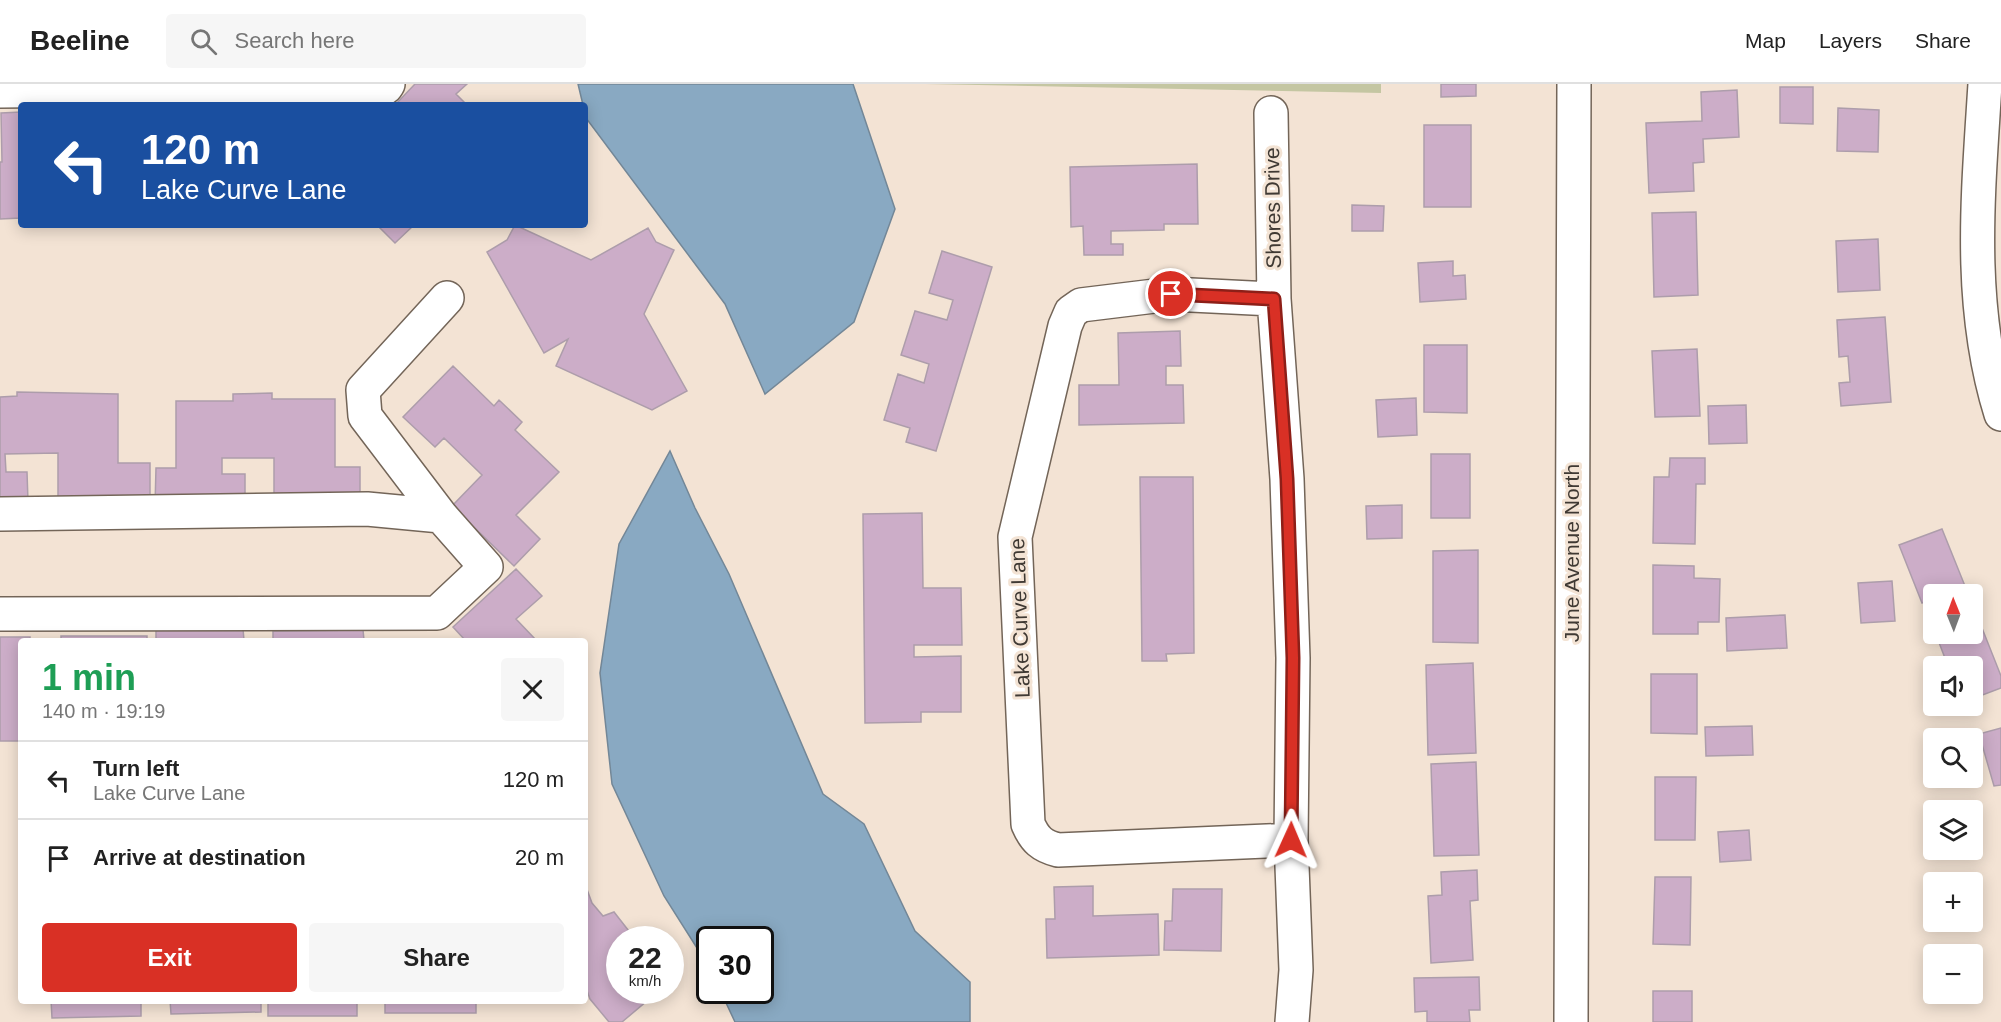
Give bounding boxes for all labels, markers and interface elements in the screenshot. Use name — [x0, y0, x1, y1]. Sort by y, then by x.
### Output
search box — [166, 14, 586, 68]
text: Beeline — [30, 25, 130, 56]
icon: search — [187, 25, 220, 58]
text: Search here — [235, 28, 354, 53]
text: Map — [1745, 29, 1786, 52]
text: Layers — [1819, 29, 1882, 52]
text: Share — [1915, 29, 1971, 52]
icon: left — [42, 126, 120, 204]
text: 120 m — [141, 126, 260, 173]
street label: Shores Drive — [1260, 147, 1285, 269]
text: Lake Curve Lane — [141, 175, 347, 205]
pin — [1145, 268, 1196, 319]
icon: arrive — [1154, 277, 1187, 310]
street label: June Avenue North — [1560, 464, 1583, 642]
street label: Lake Curve Lane — [1005, 538, 1034, 698]
north arrow — [1923, 584, 1983, 644]
map controls — [1923, 584, 1983, 1004]
button: sound — [1923, 656, 1983, 716]
text: 1 min — [42, 657, 136, 698]
button: close — [501, 658, 564, 721]
text: 140 m · 19:19 — [42, 700, 165, 722]
button: search — [1923, 728, 1983, 788]
text: Turn left — [93, 756, 179, 781]
icon: left — [42, 764, 75, 797]
text: 120 m — [503, 767, 564, 792]
text: Lake Curve Lane — [93, 782, 245, 804]
button: layers — [1923, 800, 1983, 860]
position arrow — [1259, 808, 1323, 872]
icon: arrive — [42, 842, 75, 875]
text: Arrive at destination — [93, 845, 306, 870]
text: 20 m — [515, 845, 564, 870]
button: + — [1923, 872, 1983, 932]
button: Exit — [42, 923, 297, 992]
button: Share — [309, 923, 564, 992]
speed limit sign: 30 — [696, 926, 774, 1004]
text: 22 — [628, 941, 662, 974]
button: − — [1923, 944, 1983, 1004]
text: km/h — [629, 972, 661, 989]

